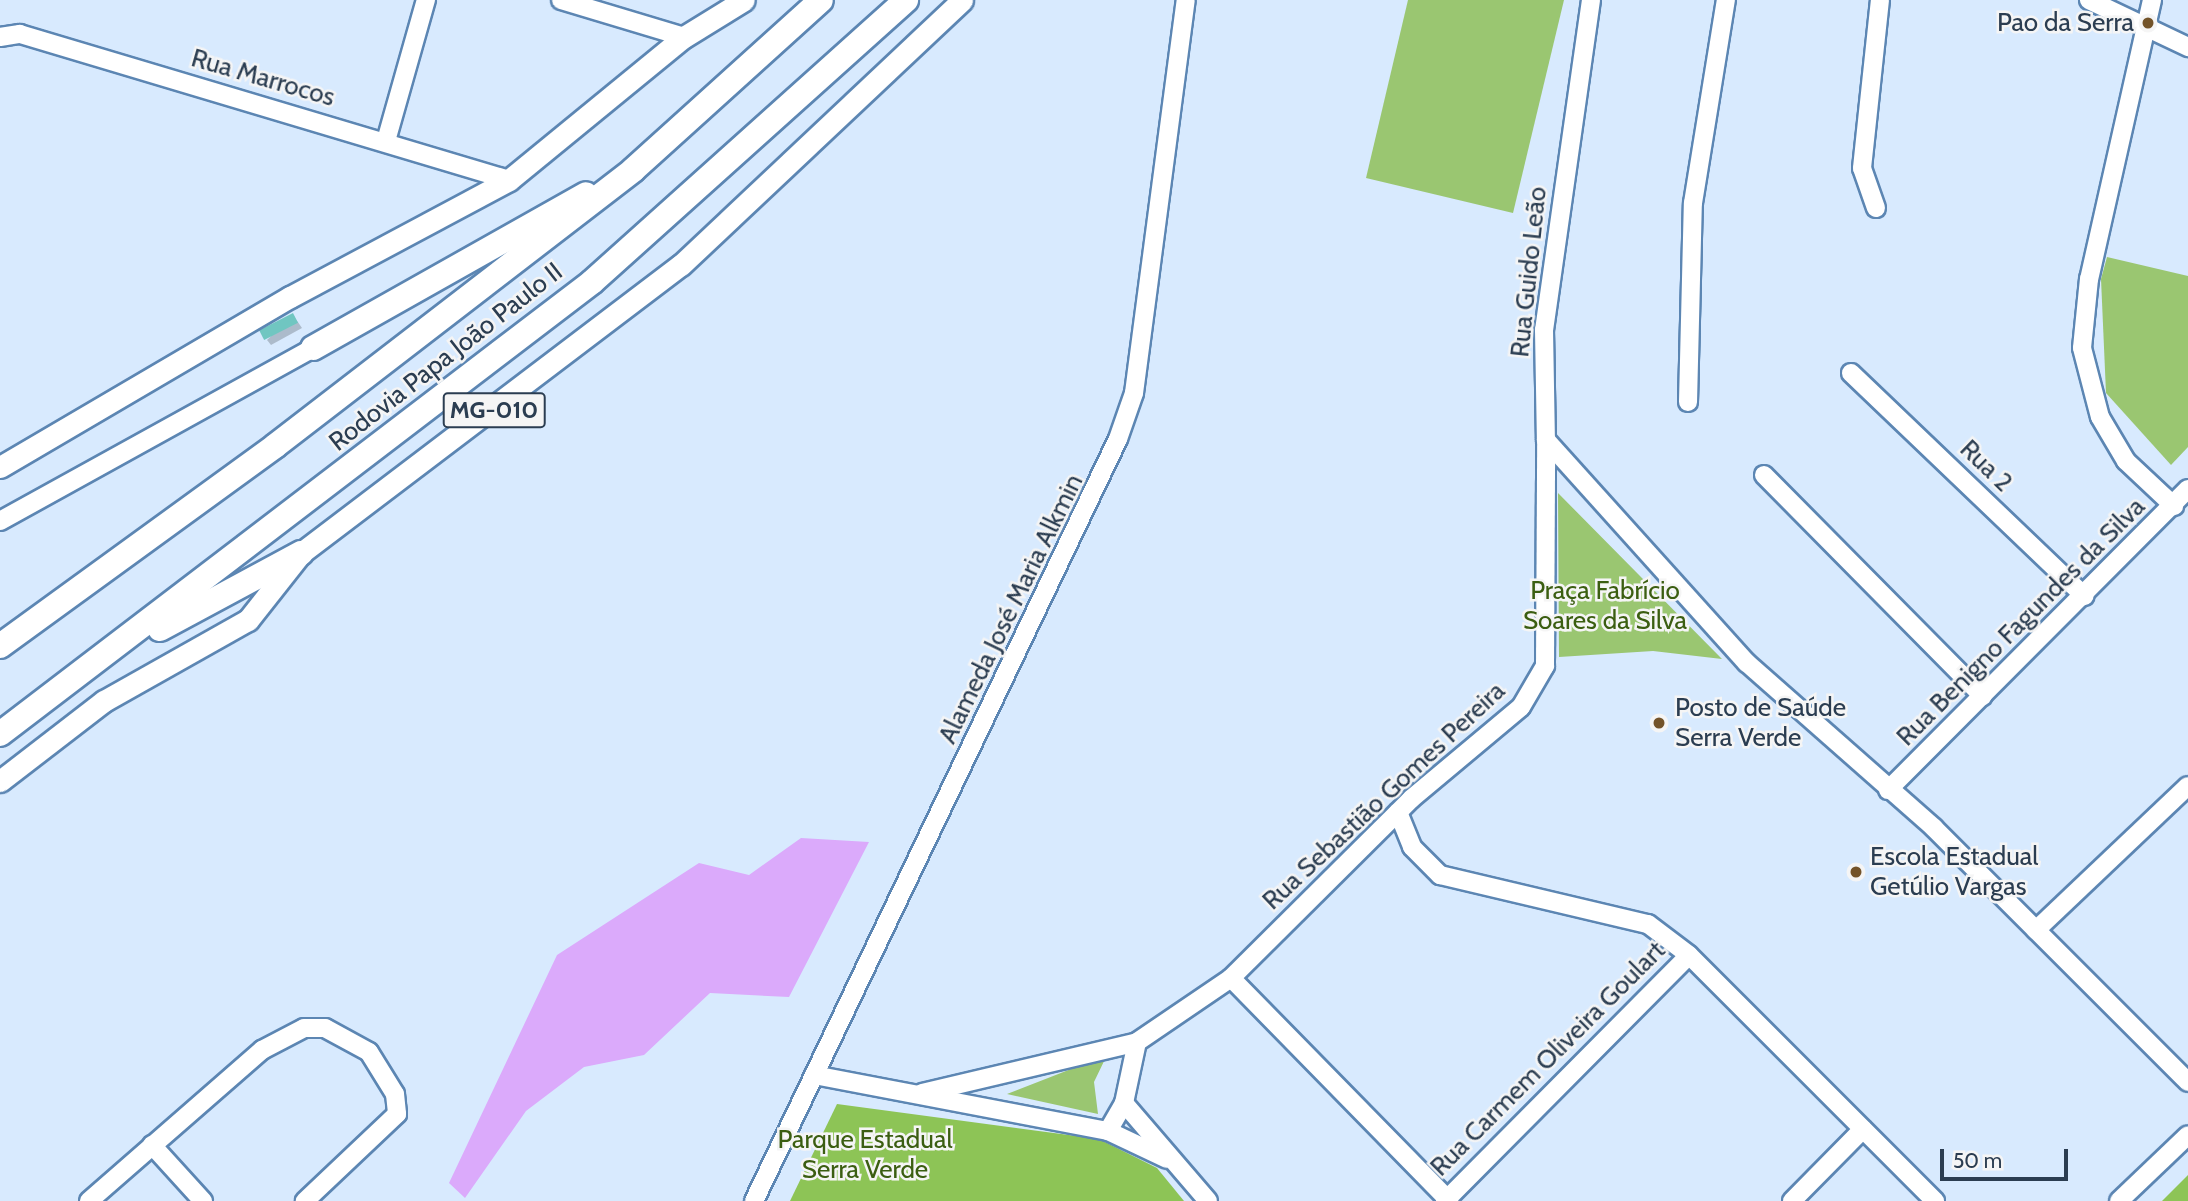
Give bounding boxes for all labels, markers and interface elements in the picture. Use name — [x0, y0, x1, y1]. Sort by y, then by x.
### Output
place label: Pao da Serra — [1997, 7, 2134, 39]
marker: Pao da Serra — [2140, 15, 2156, 31]
street label: Rua Marrocos — [188, 43, 338, 113]
street label: Rua Guido Leão — [1505, 185, 1553, 359]
street label: Rodovia Papa João Paulo II — [323, 256, 569, 458]
road number: MG-010 — [442, 390, 546, 430]
street label: Rua 2 — [1953, 434, 2019, 498]
street label: Alameda José Maria Alkmin — [932, 469, 1090, 749]
street label: Rua Benigno Fagundes da Silva — [1890, 491, 2152, 753]
park label: Praça Fabrício Soares da Silva — [1523, 575, 1687, 636]
street label: Rua Sebastião Gomes Pereira — [1256, 676, 1512, 916]
place label: Posto de Saúde Serra Verde — [1675, 692, 1846, 754]
marker: Posto de Saúde Serra Verde — [1649, 713, 1669, 733]
place label: Escola Estadual Getúlio Vargas — [1870, 841, 2038, 903]
marker: Escola Estadual Getúlio Vargas — [1848, 864, 1864, 880]
street label: Rua Carmem Oliveira Goulart — [1424, 935, 1672, 1183]
park label: Parque Estadual Serra Verde — [777, 1124, 953, 1186]
scale bar — [1943, 1134, 2071, 1178]
text: 50 m — [1953, 1148, 2002, 1173]

